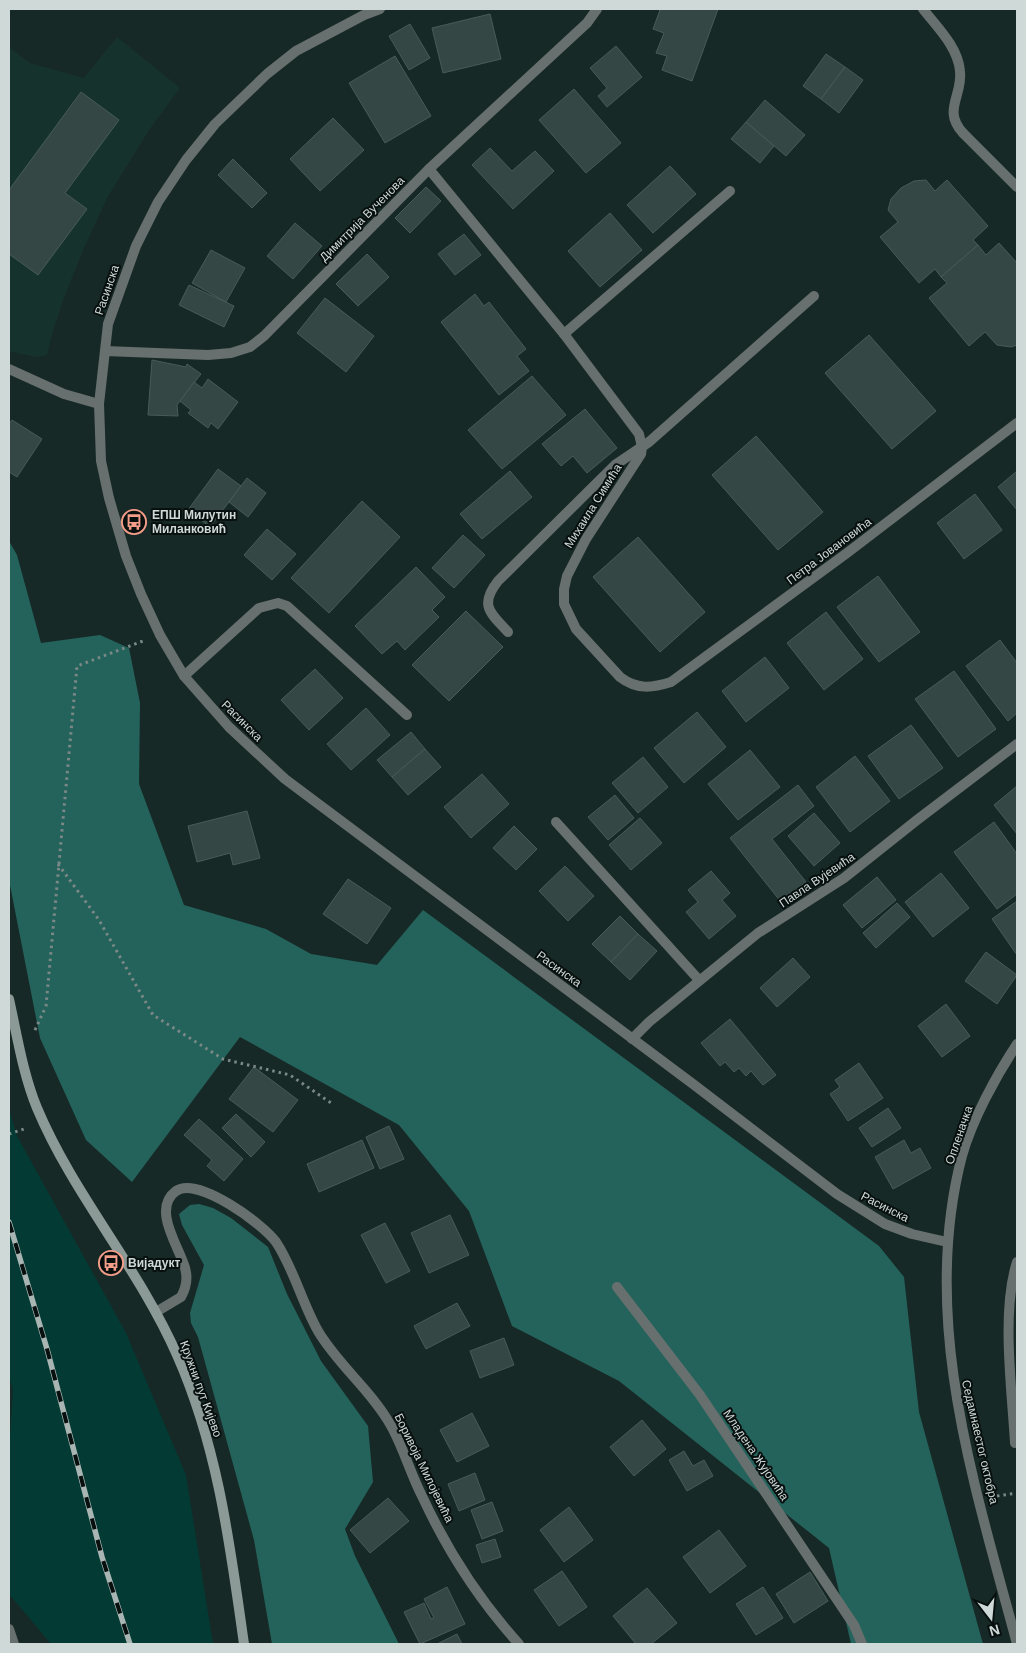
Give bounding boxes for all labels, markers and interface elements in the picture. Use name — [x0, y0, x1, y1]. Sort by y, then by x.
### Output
street label: Димитрија Вученова — [317, 173, 408, 264]
street label: Расинска — [92, 263, 122, 317]
street label: Михаила Симића — [561, 461, 625, 551]
place label: ЕПШ Милутин Миланковић — [152, 508, 236, 536]
bus stop icon: ЕПШ Милутин Миланковић — [121, 509, 147, 535]
street label: Петра Јовановића — [784, 514, 874, 587]
street label: Расинска — [219, 698, 265, 744]
street label: Павла Вујевића — [777, 849, 858, 910]
street label: Расинска — [534, 948, 584, 990]
street label: Опленачка — [942, 1104, 976, 1166]
street label: Расинска — [859, 1189, 912, 1225]
bus stop icon: Вијадукт — [98, 1250, 124, 1276]
place label: Вијадукт — [128, 1256, 180, 1270]
street label: Кружни пут Кијево — [177, 1339, 225, 1439]
street label: Седамнаестог октобра — [959, 1379, 1001, 1506]
street label: Младена Жујовића — [720, 1407, 792, 1503]
street label: Боривоја Милојевића — [391, 1411, 457, 1525]
north arrow — [966, 1593, 1016, 1643]
text: N — [988, 1621, 1002, 1640]

